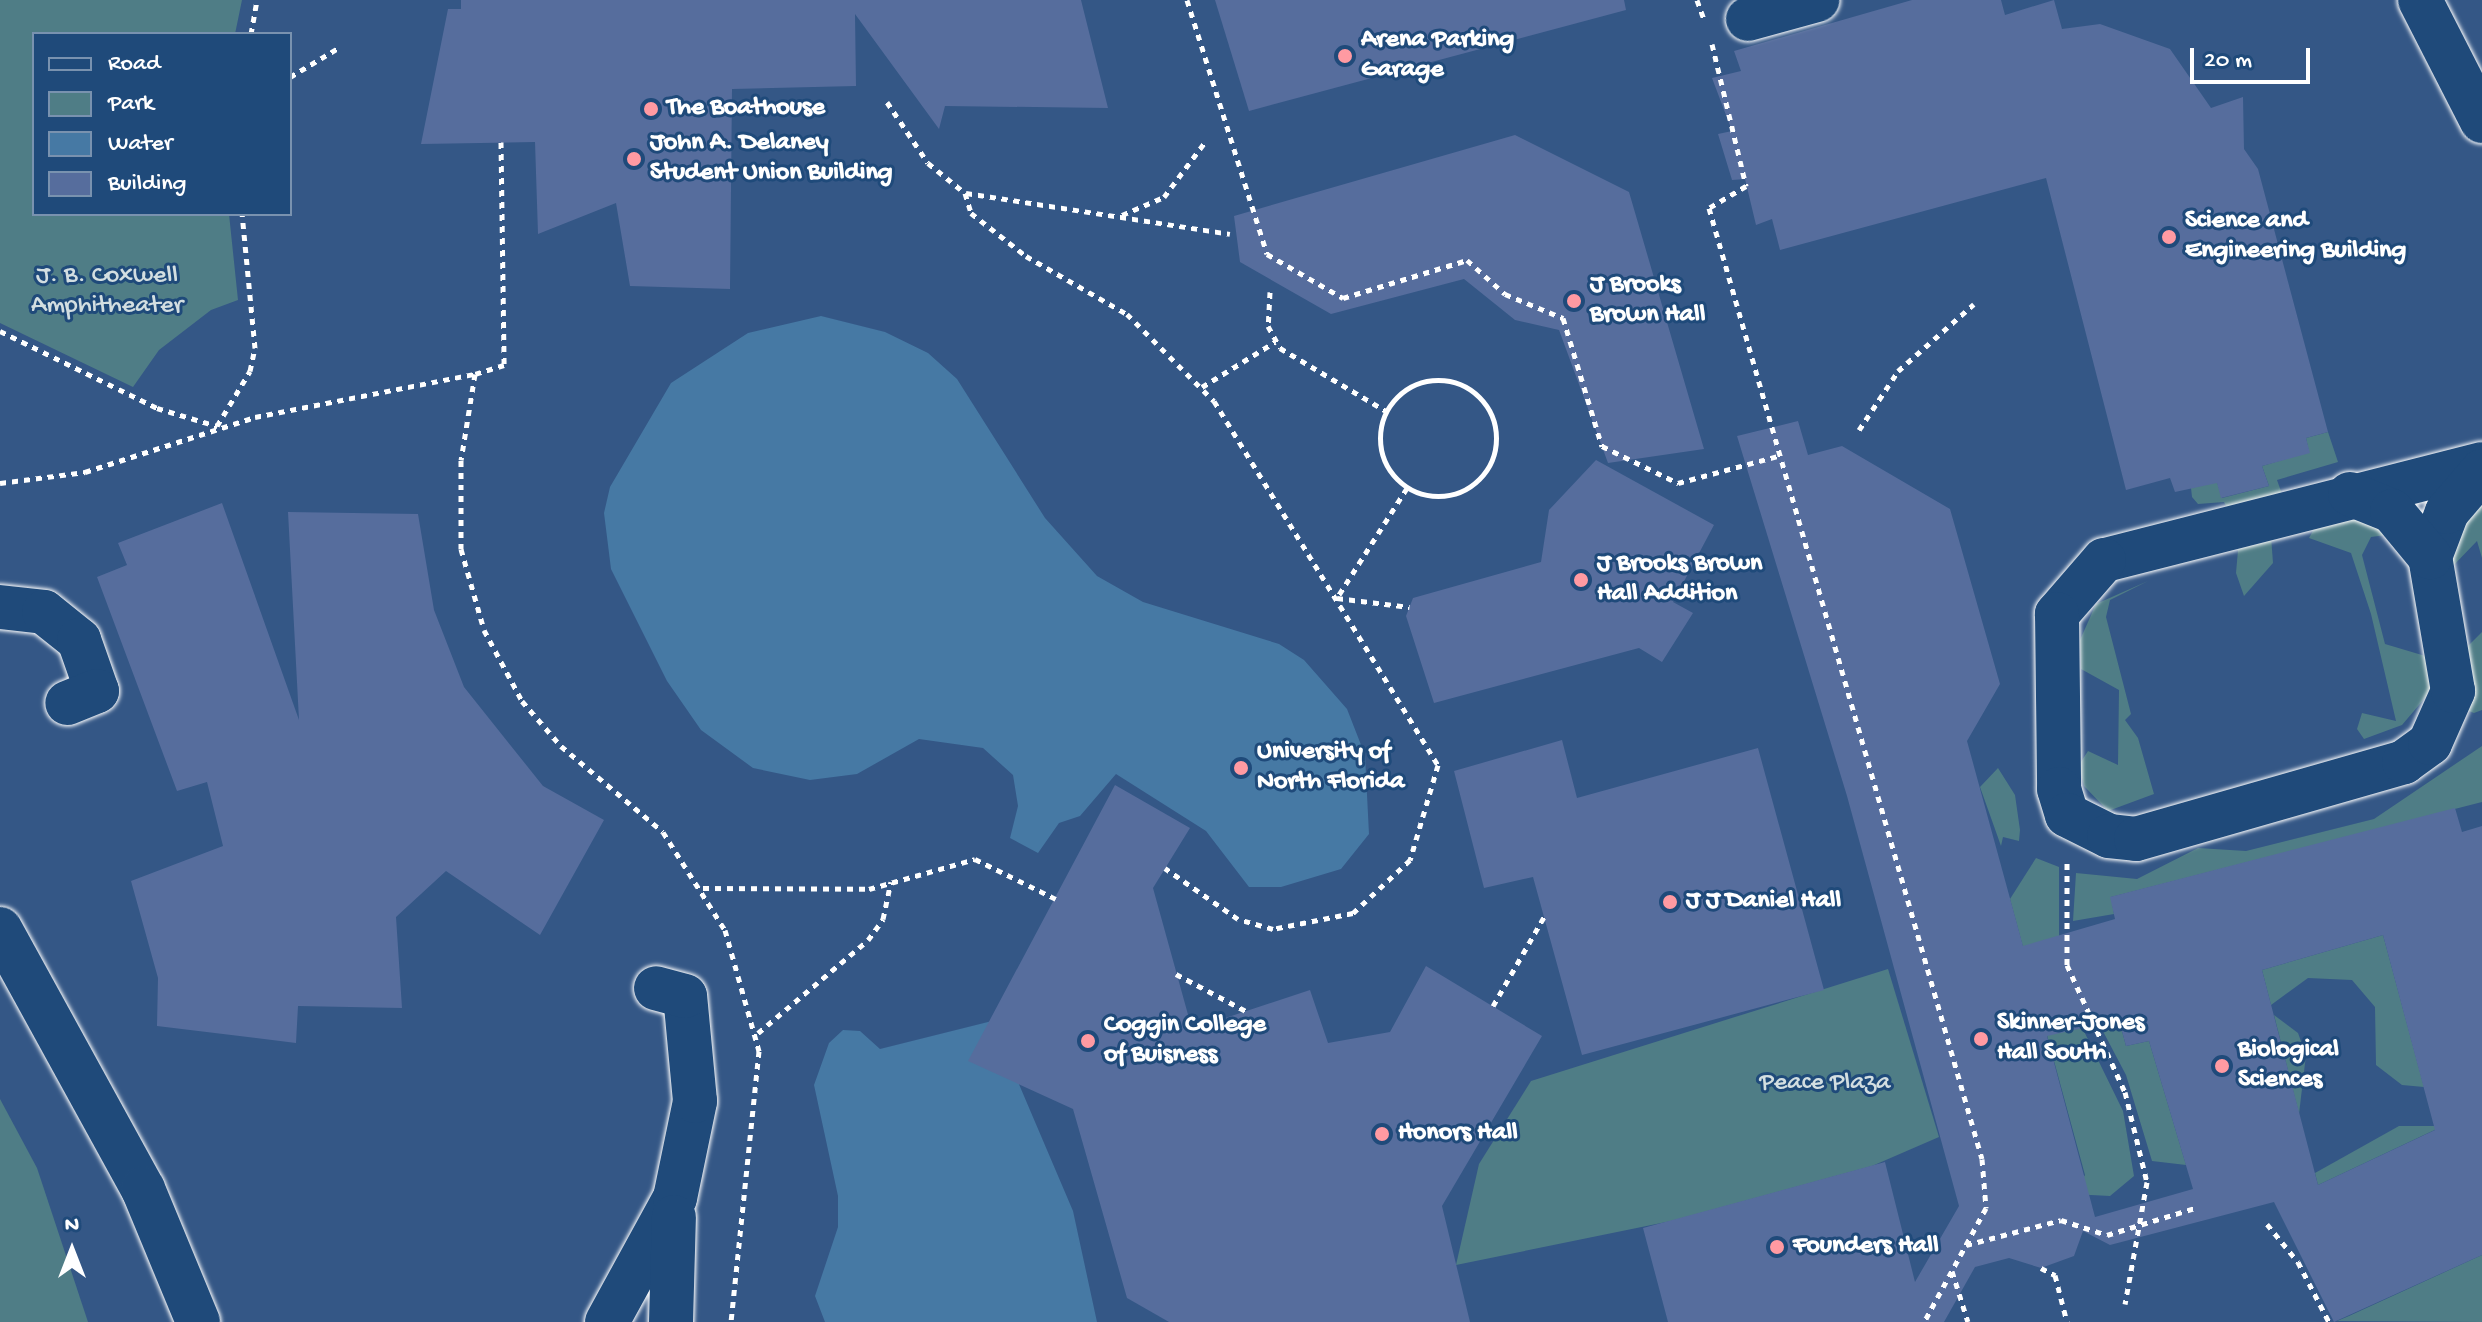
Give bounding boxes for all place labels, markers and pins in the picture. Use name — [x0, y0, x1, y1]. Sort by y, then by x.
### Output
place label: Arena Parking Garage — [1361, 25, 1514, 86]
marker: Arena Parking Garage — [1336, 47, 1354, 65]
place label: The Boathouse — [667, 93, 825, 125]
marker: The Boathouse — [642, 100, 660, 118]
place label: John A. Delaney Student Union Building — [650, 128, 893, 190]
marker: John A. Delaney Student Union Building — [625, 150, 643, 168]
place label: Science and Engineering Building — [2185, 206, 2406, 268]
marker: Science and Engineering Building — [2160, 228, 2178, 246]
place label: J Brooks Brown Hall — [1590, 270, 1705, 332]
marker: J Brooks Brown Hall — [1565, 292, 1583, 310]
place label: J Brooks Brown Hall Addition — [1597, 549, 1762, 610]
marker: J Brooks Brown Hall Addition — [1572, 571, 1590, 589]
place label: University of North Florida — [1257, 737, 1404, 798]
marker: University of North Florida — [1232, 759, 1250, 777]
place label: J J Daniel Hall — [1686, 886, 1841, 918]
marker: J J Daniel Hall — [1661, 893, 1679, 911]
place label: Skinner-Jones Hall South — [1997, 1008, 2144, 1070]
place label: Coggin College of Buisness — [1104, 1010, 1266, 1072]
marker: Skinner-Jones Hall South — [1972, 1030, 1990, 1048]
marker: Coggin College of Buisness — [1079, 1032, 1097, 1050]
place label: Biological Sciences — [2238, 1035, 2339, 1096]
marker: Biological Sciences — [2213, 1057, 2231, 1075]
place label: Honors Hall — [1398, 1118, 1518, 1150]
marker: Honors Hall — [1373, 1125, 1391, 1143]
place label: Founders Hall — [1793, 1231, 1939, 1263]
marker: Founders Hall — [1768, 1238, 1786, 1256]

